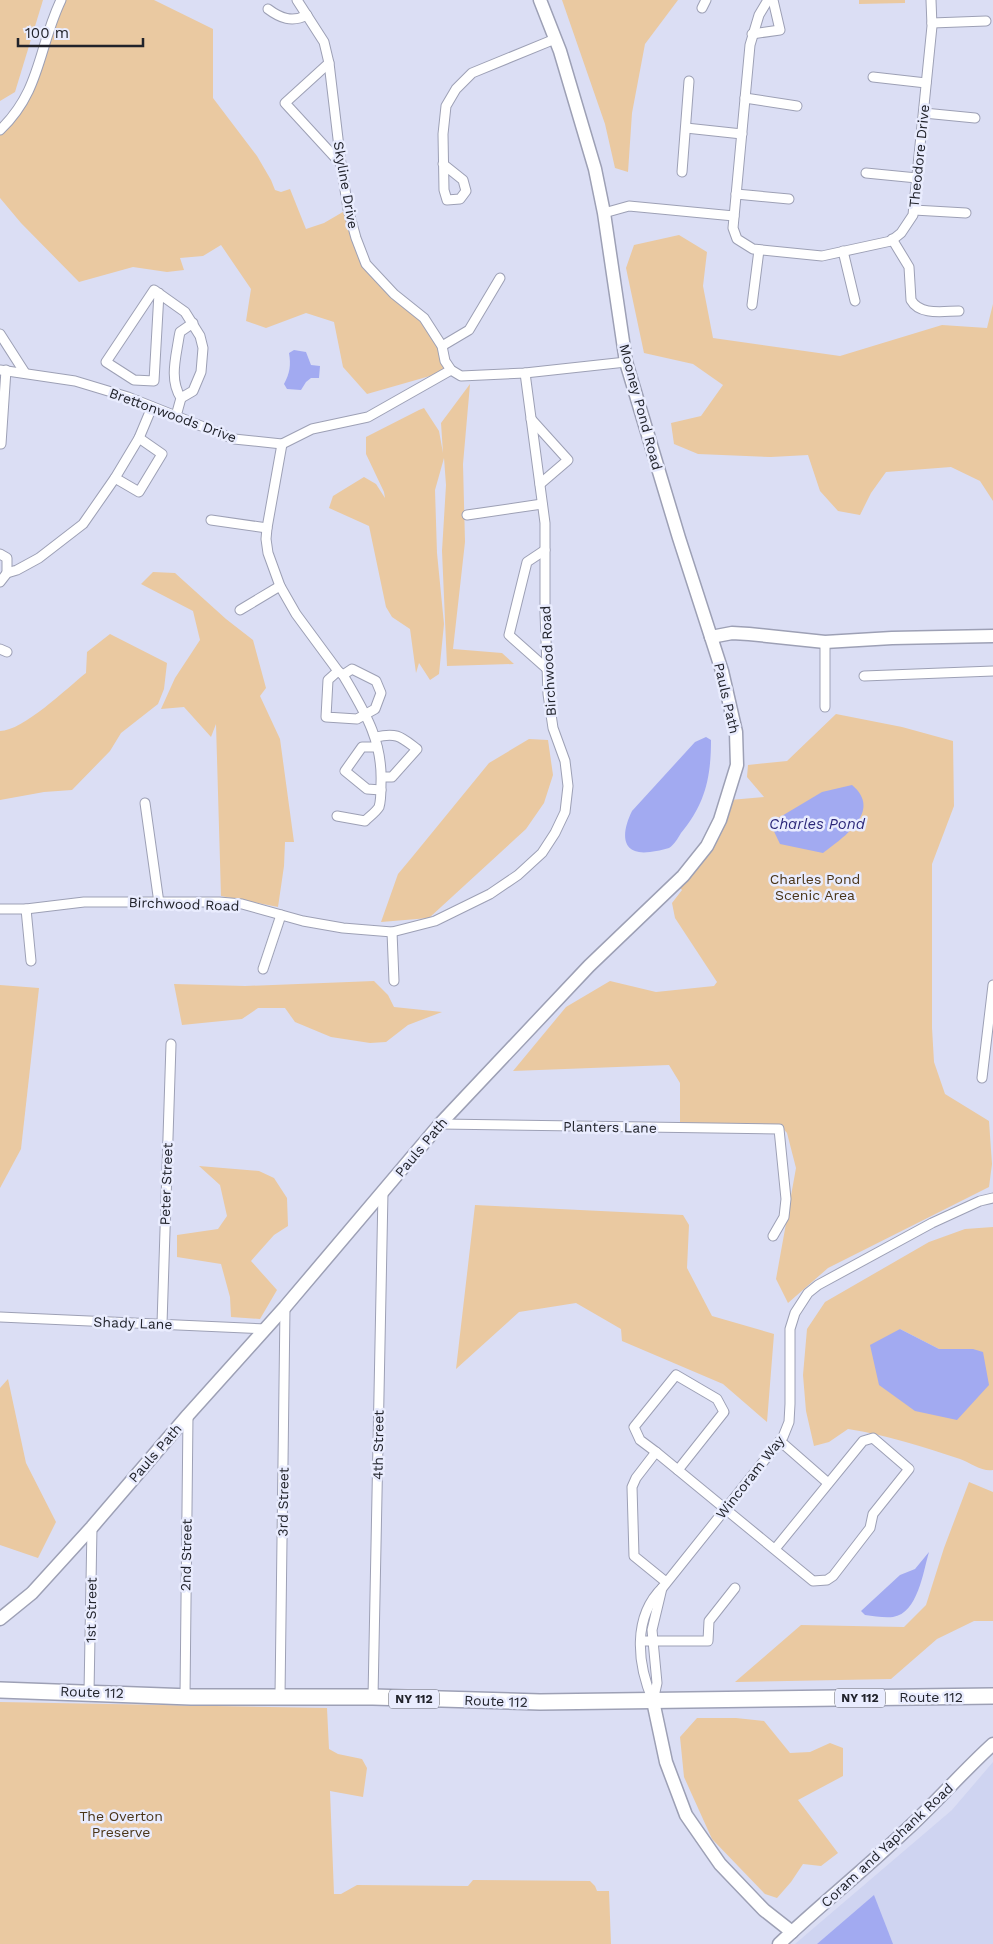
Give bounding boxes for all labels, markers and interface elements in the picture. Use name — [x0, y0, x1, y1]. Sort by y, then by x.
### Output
scale bar — [18, 15, 142, 47]
text: 100 m — [25, 24, 69, 42]
street label: Theodore Drive — [906, 104, 932, 208]
street label: Skyline Drive — [330, 140, 362, 230]
street label: Mooney Pond Road — [616, 342, 666, 472]
street label: Brettonwoods Drive — [107, 385, 239, 445]
street label: Birchwood Road — [537, 605, 559, 717]
street label: Pauls Path — [711, 661, 743, 735]
water label: Charles Pond — [769, 815, 866, 833]
park label: Charles Pond Scenic Area — [770, 871, 860, 903]
street label: Birchwood Road — [128, 894, 240, 914]
street label: Pauls Path — [392, 1114, 450, 1180]
street label: Planters Lane — [563, 1118, 657, 1136]
street label: Peter Street — [157, 1142, 175, 1226]
street label: Shady Lane — [93, 1314, 173, 1332]
street label: 4th Street — [369, 1410, 387, 1480]
street label: Pauls Path — [125, 1420, 185, 1486]
street label: Wincoram Way — [713, 1432, 788, 1522]
street label: 3rd Street — [274, 1467, 292, 1537]
street label: 2nd Street — [177, 1518, 195, 1591]
street label: 1st Street — [82, 1577, 100, 1643]
street label: Route 112 — [60, 1683, 124, 1701]
road number: NY 112 — [835, 1689, 885, 1708]
street label: Route 112 — [899, 1689, 963, 1705]
road number: NY 112 — [389, 1690, 439, 1708]
street label: Route 112 — [464, 1692, 528, 1710]
street label: Coram and Yaphank Road — [818, 1780, 956, 1910]
park label: The Overton Preserve — [79, 1808, 163, 1840]

